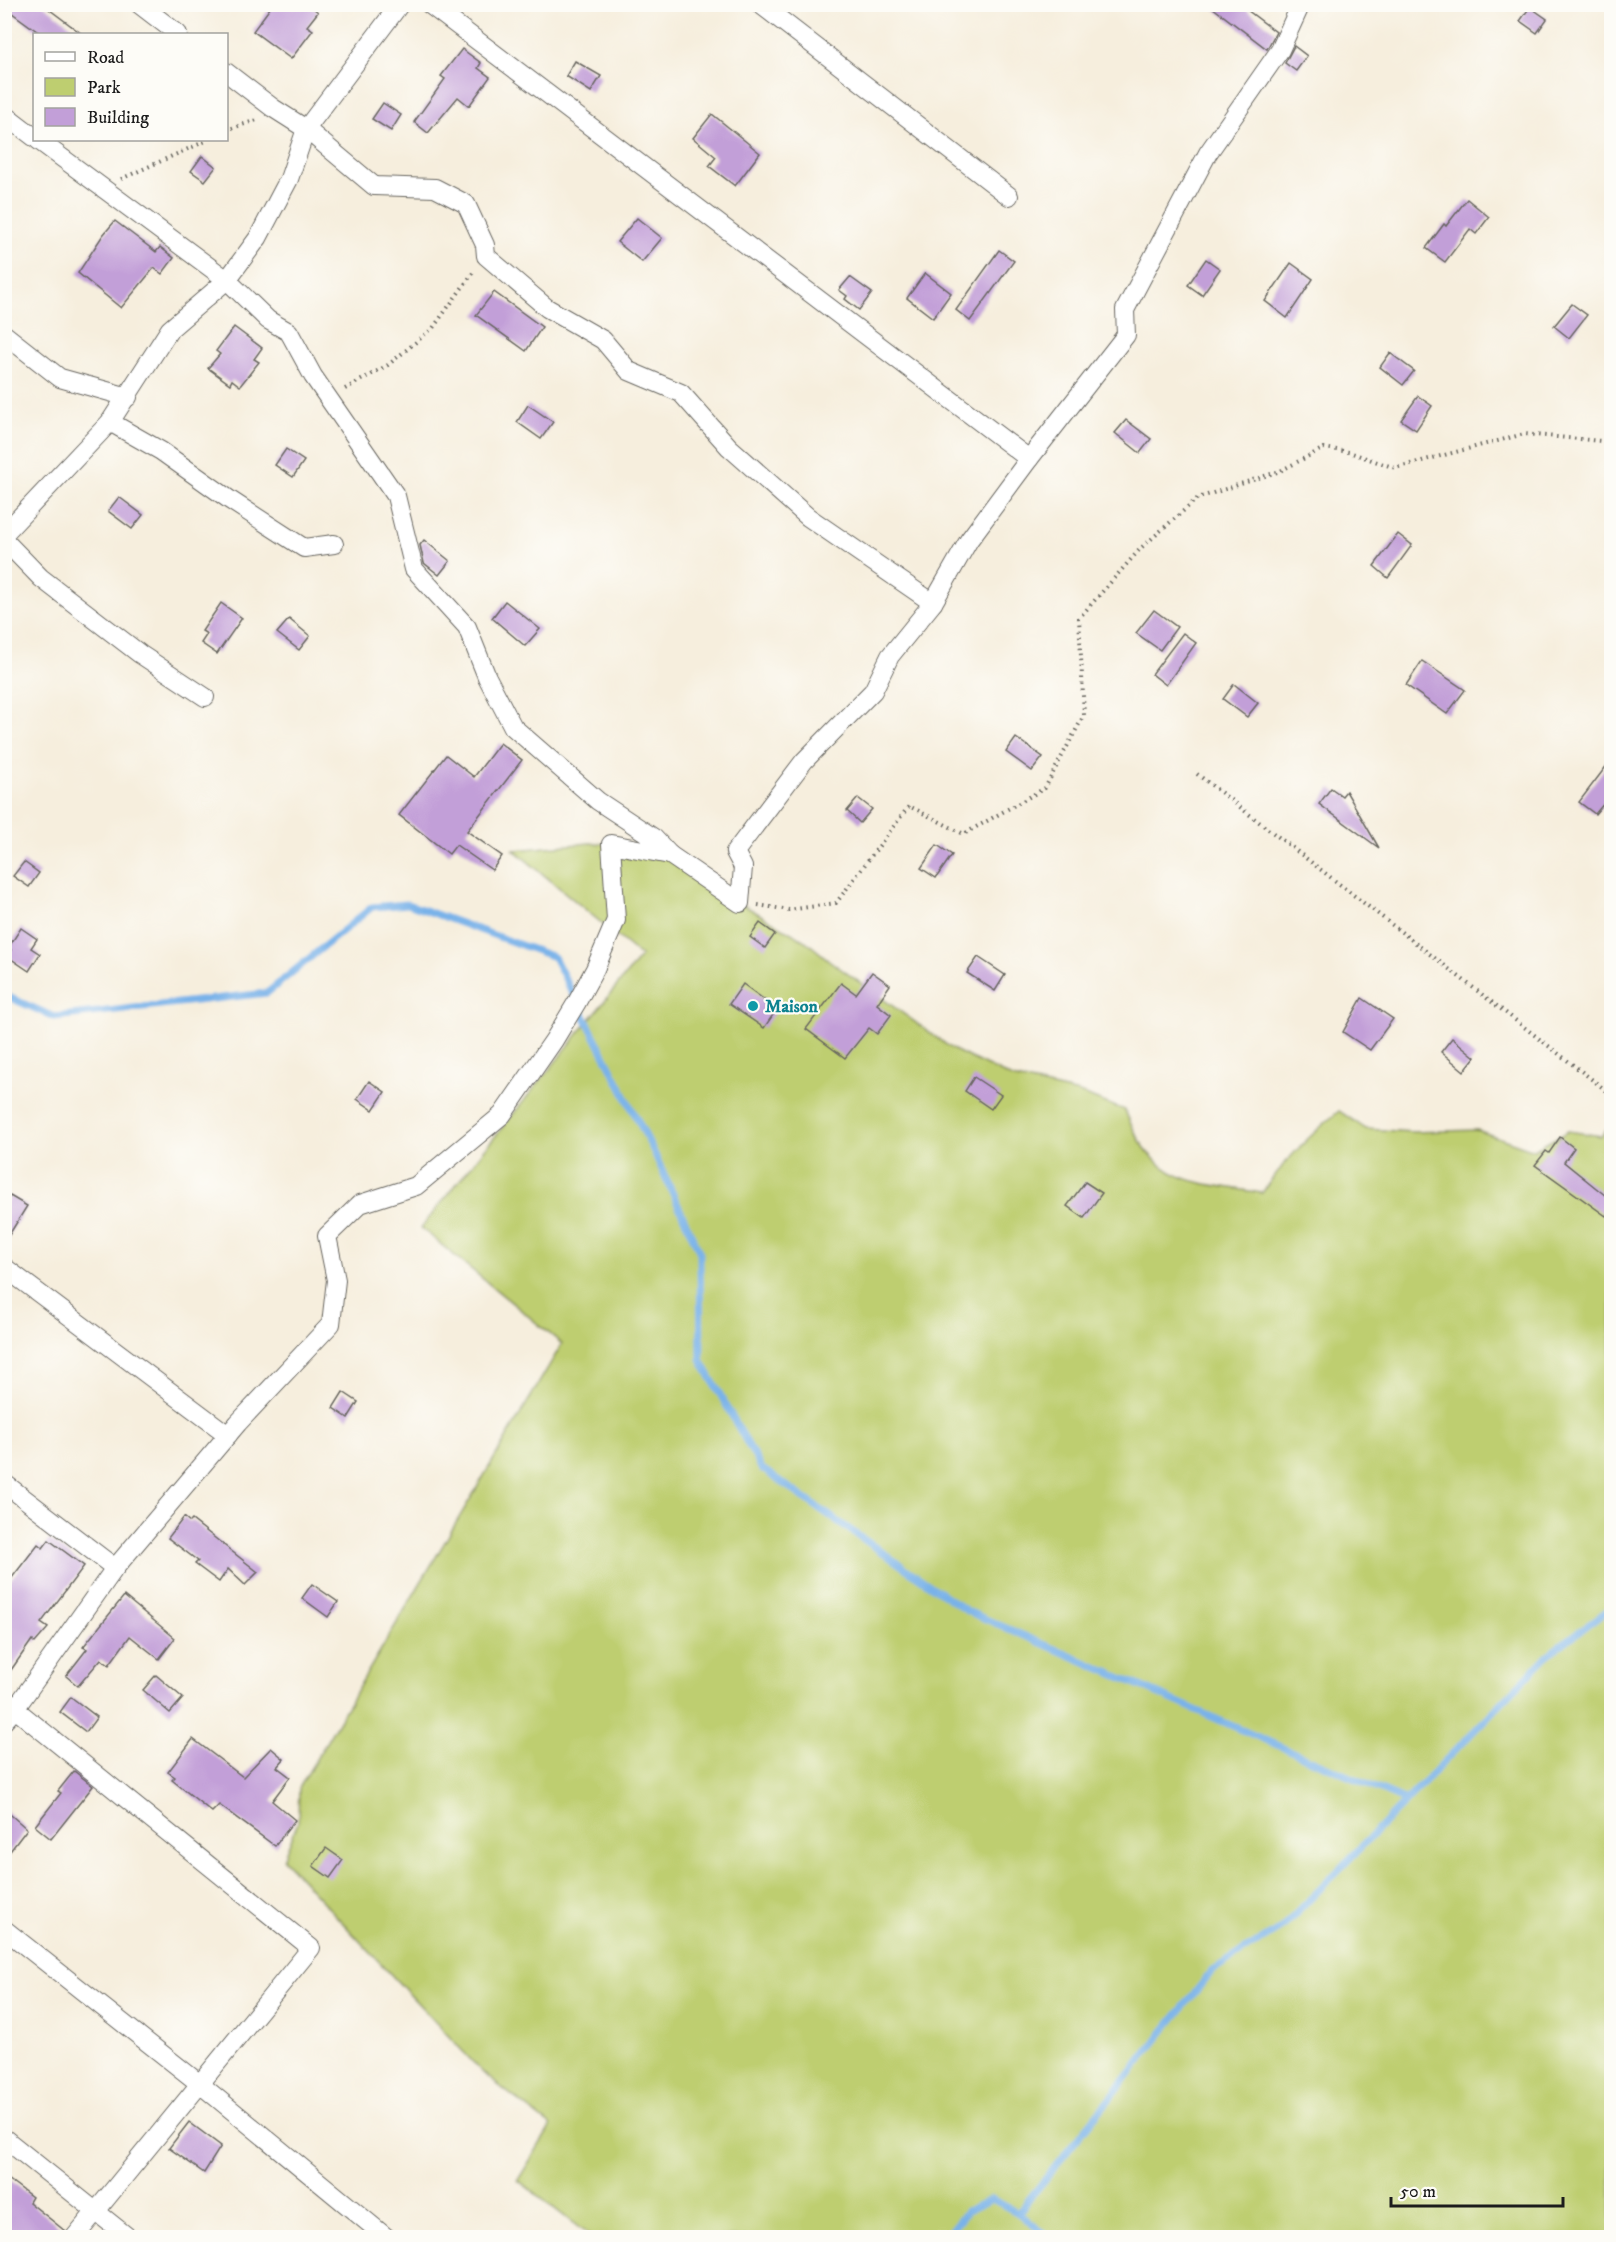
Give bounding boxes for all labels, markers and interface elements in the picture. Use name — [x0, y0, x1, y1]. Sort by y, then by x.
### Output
legend — [33, 33, 228, 141]
text: Road — [87, 47, 124, 69]
text: Park — [87, 77, 121, 99]
text: Building — [87, 107, 149, 129]
place label: Maison — [765, 996, 819, 1018]
marker: Maison — [746, 999, 760, 1013]
scale bar — [1391, 2170, 1564, 2208]
text: 50 m — [1400, 2181, 1436, 2203]

